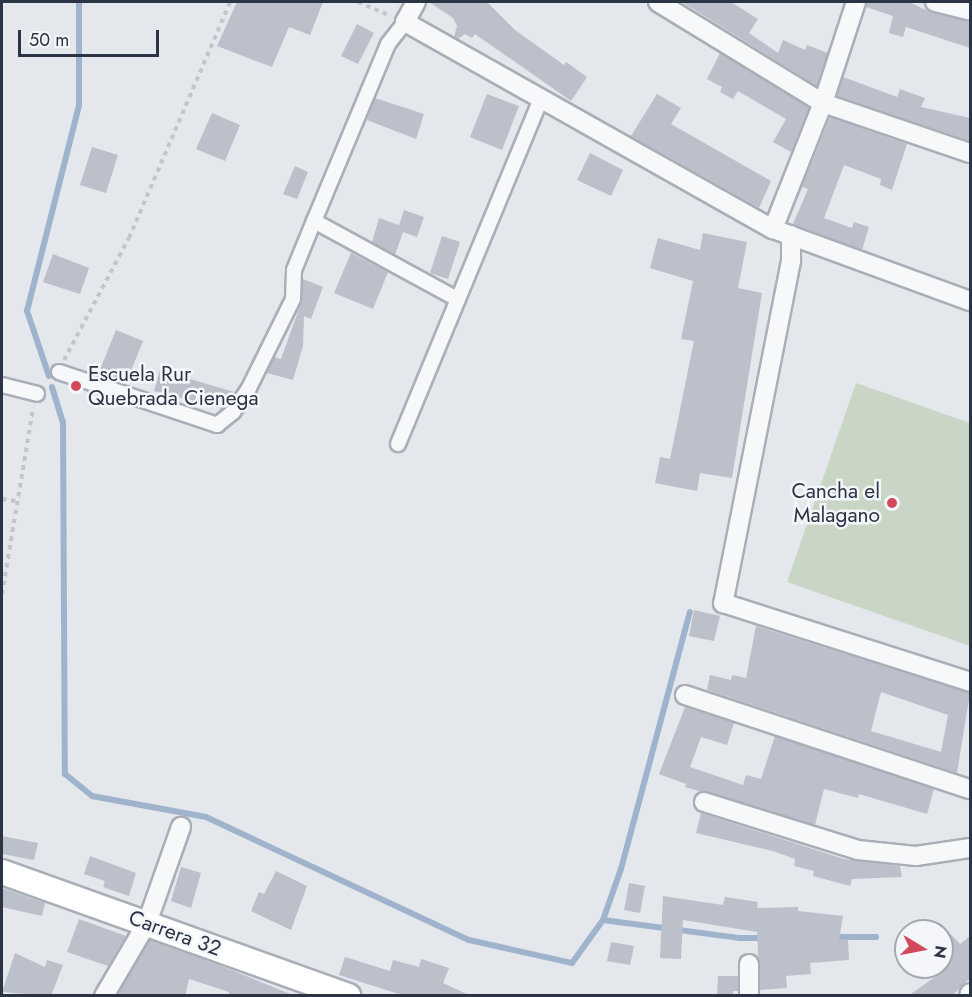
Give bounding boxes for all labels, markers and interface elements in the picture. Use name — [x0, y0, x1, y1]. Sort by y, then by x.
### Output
scale bar — [21, 18, 162, 56]
text: 50 m — [29, 27, 69, 53]
place label: Escuela Rur Quebrada Cienega — [88, 361, 259, 411]
marker: Escuela Rur Quebrada Cienega — [69, 379, 83, 393]
place label: Cancha el Malagano — [791, 478, 880, 528]
marker: Cancha el Malagano — [885, 496, 899, 510]
street label: Carrera 32 — [125, 905, 225, 961]
north arrow — [894, 919, 954, 979]
text: N — [928, 944, 953, 960]

